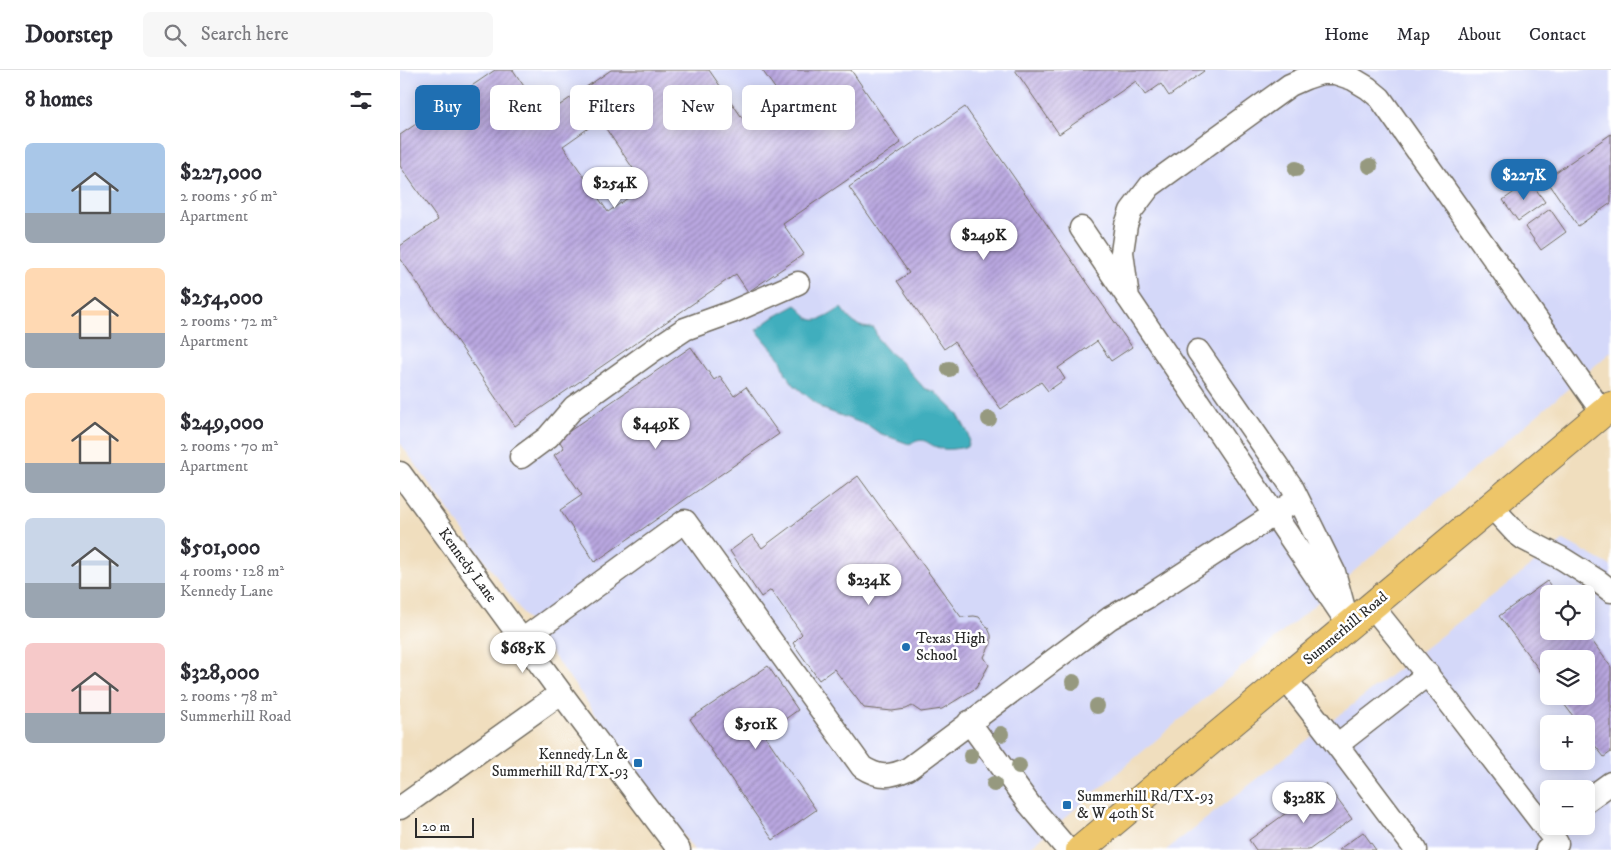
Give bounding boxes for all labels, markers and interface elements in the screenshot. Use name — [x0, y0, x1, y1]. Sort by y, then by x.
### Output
search box — [143, 12, 493, 57]
text: Doorstep — [25, 20, 113, 50]
icon: search — [161, 21, 189, 49]
text: Search here — [201, 23, 289, 46]
text: Home — [1324, 24, 1369, 46]
text: Map — [1397, 24, 1430, 46]
text: About — [1458, 24, 1501, 46]
text: Contact — [1529, 24, 1586, 46]
chip: Buy — [415, 85, 480, 130]
chip: Rent — [490, 85, 560, 130]
chip: Filters — [570, 85, 653, 130]
chip: New — [663, 85, 732, 130]
chip: Apartment — [742, 85, 855, 130]
icon: filters — [347, 86, 375, 114]
text: 8 homes — [25, 87, 93, 113]
pin: $227K — [1489, 158, 1559, 201]
text: $227,000 — [180, 160, 262, 186]
icon: home — [65, 163, 125, 223]
text: $227K — [1502, 165, 1546, 185]
pin: $254K — [580, 166, 650, 209]
text: $254K — [593, 173, 637, 193]
text: 2 rooms · 56 m² — [180, 186, 277, 206]
text: Apartment — [180, 206, 248, 226]
pin: $249K — [949, 218, 1019, 261]
text: $249K — [961, 225, 1007, 245]
text: $254,000 — [180, 285, 263, 311]
icon: home — [65, 288, 125, 348]
text: 2 rooms · 72 m² — [180, 311, 277, 331]
text: Apartment — [180, 331, 248, 351]
pin: $449K — [621, 408, 691, 450]
text: $249,000 — [180, 410, 264, 436]
icon: home — [65, 413, 125, 473]
text: $449K — [633, 414, 679, 434]
text: 2 rooms · 70 m² — [180, 436, 278, 456]
text: Apartment — [180, 456, 248, 476]
street label: Kennedy Lane — [434, 524, 501, 606]
text: $501,000 — [180, 535, 260, 561]
icon: home — [65, 538, 125, 598]
text: 4 rooms · 128 m² — [180, 561, 284, 581]
pin: $234K — [834, 564, 904, 606]
text: $234K — [847, 570, 891, 590]
text: Kennedy Lane — [180, 581, 273, 601]
map controls — [1540, 585, 1595, 835]
button: locate — [1540, 585, 1595, 640]
street label: Summerhill Road — [1299, 587, 1392, 669]
place label: Texas High School — [916, 629, 986, 665]
pin: $685K — [488, 632, 558, 674]
text: $685K — [501, 638, 545, 658]
marker: Texas High School — [900, 641, 912, 653]
button: layers — [1540, 650, 1595, 705]
text: $328,000 — [180, 660, 260, 686]
icon: home — [65, 663, 125, 723]
text: 2 rooms · 78 m² — [180, 686, 277, 706]
text: Summerhill Road — [180, 706, 291, 726]
pin: $501K — [721, 708, 791, 750]
text: $501K — [735, 714, 777, 734]
button: + — [1540, 715, 1595, 770]
place label: Kennedy Ln & Summerhill Rd/TX-93 — [492, 745, 628, 781]
marker: Kennedy Ln & Summerhill Rd/TX-93 — [632, 757, 644, 769]
button: − — [1540, 780, 1595, 835]
pin: $328K — [1269, 782, 1339, 824]
place label: Summerhill Rd/TX-93 & W 40th St — [1077, 787, 1213, 823]
text: $328K — [1283, 788, 1325, 808]
marker: Summerhill Rd/TX-93 & W 40th St — [1061, 799, 1073, 811]
scale bar — [415, 815, 474, 838]
text: 20 m — [422, 818, 450, 836]

